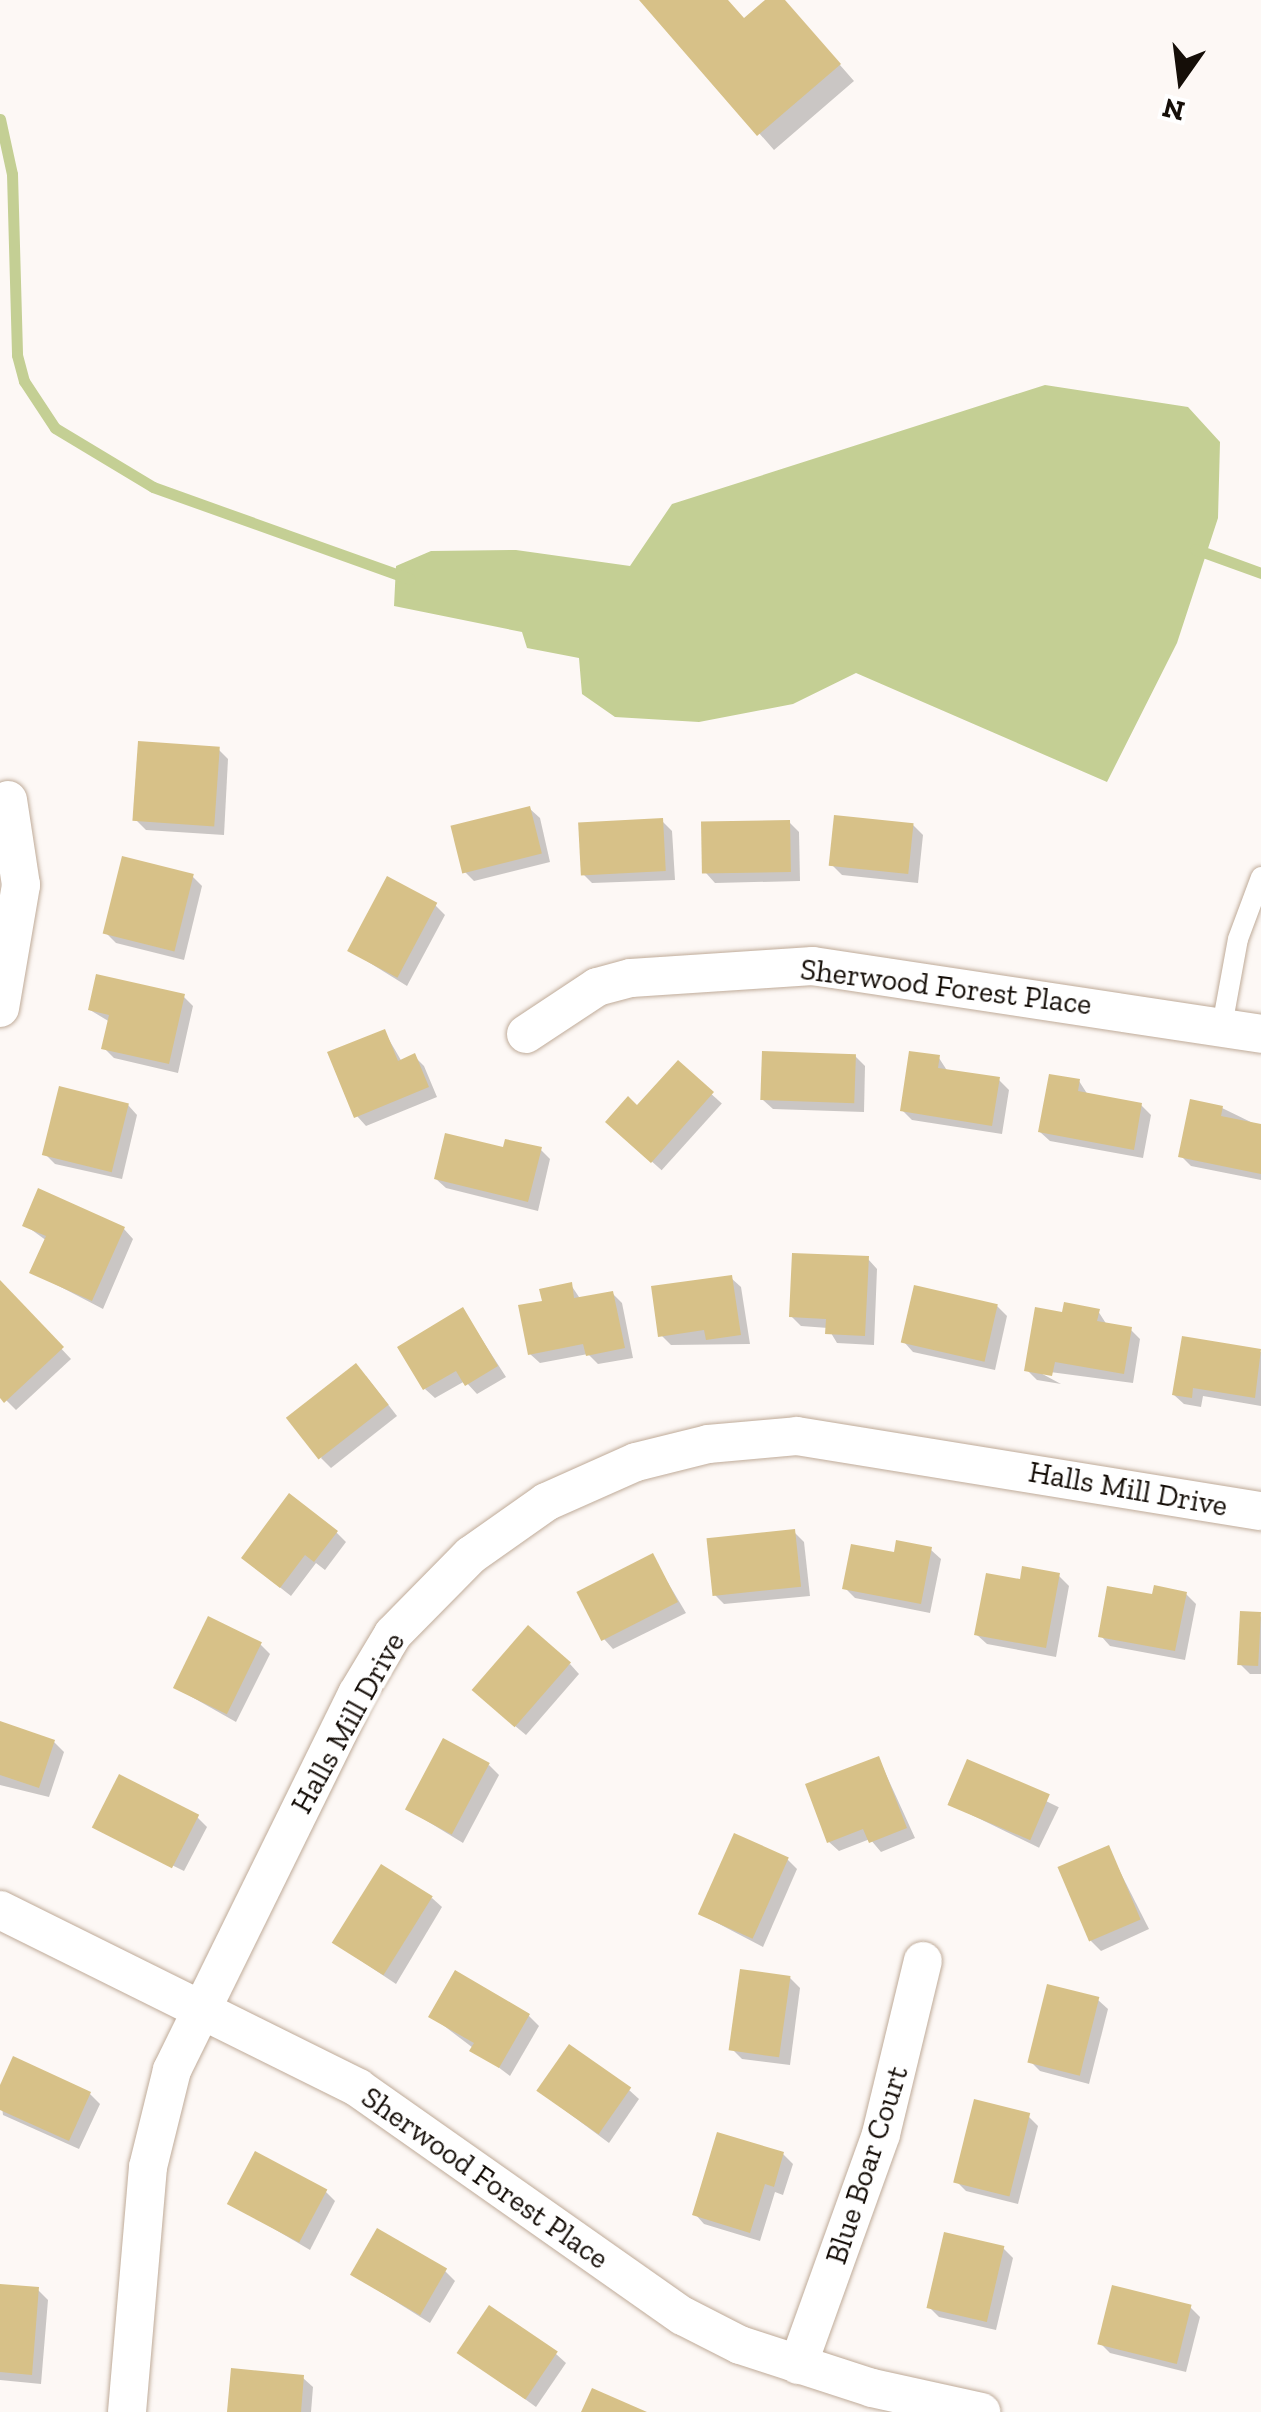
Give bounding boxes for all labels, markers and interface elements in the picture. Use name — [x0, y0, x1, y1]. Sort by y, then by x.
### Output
north arrow — [1131, 30, 1231, 130]
text: N — [1159, 91, 1188, 128]
street label: Sherwood Forest Place — [798, 951, 1094, 1023]
street label: Halls Mill Drive — [1026, 1454, 1230, 1524]
street label: Halls Mill Drive — [284, 1626, 412, 1820]
street label: Blue Boar Court — [818, 2061, 916, 2269]
street label: Sherwood Forest Place — [355, 2079, 615, 2277]

